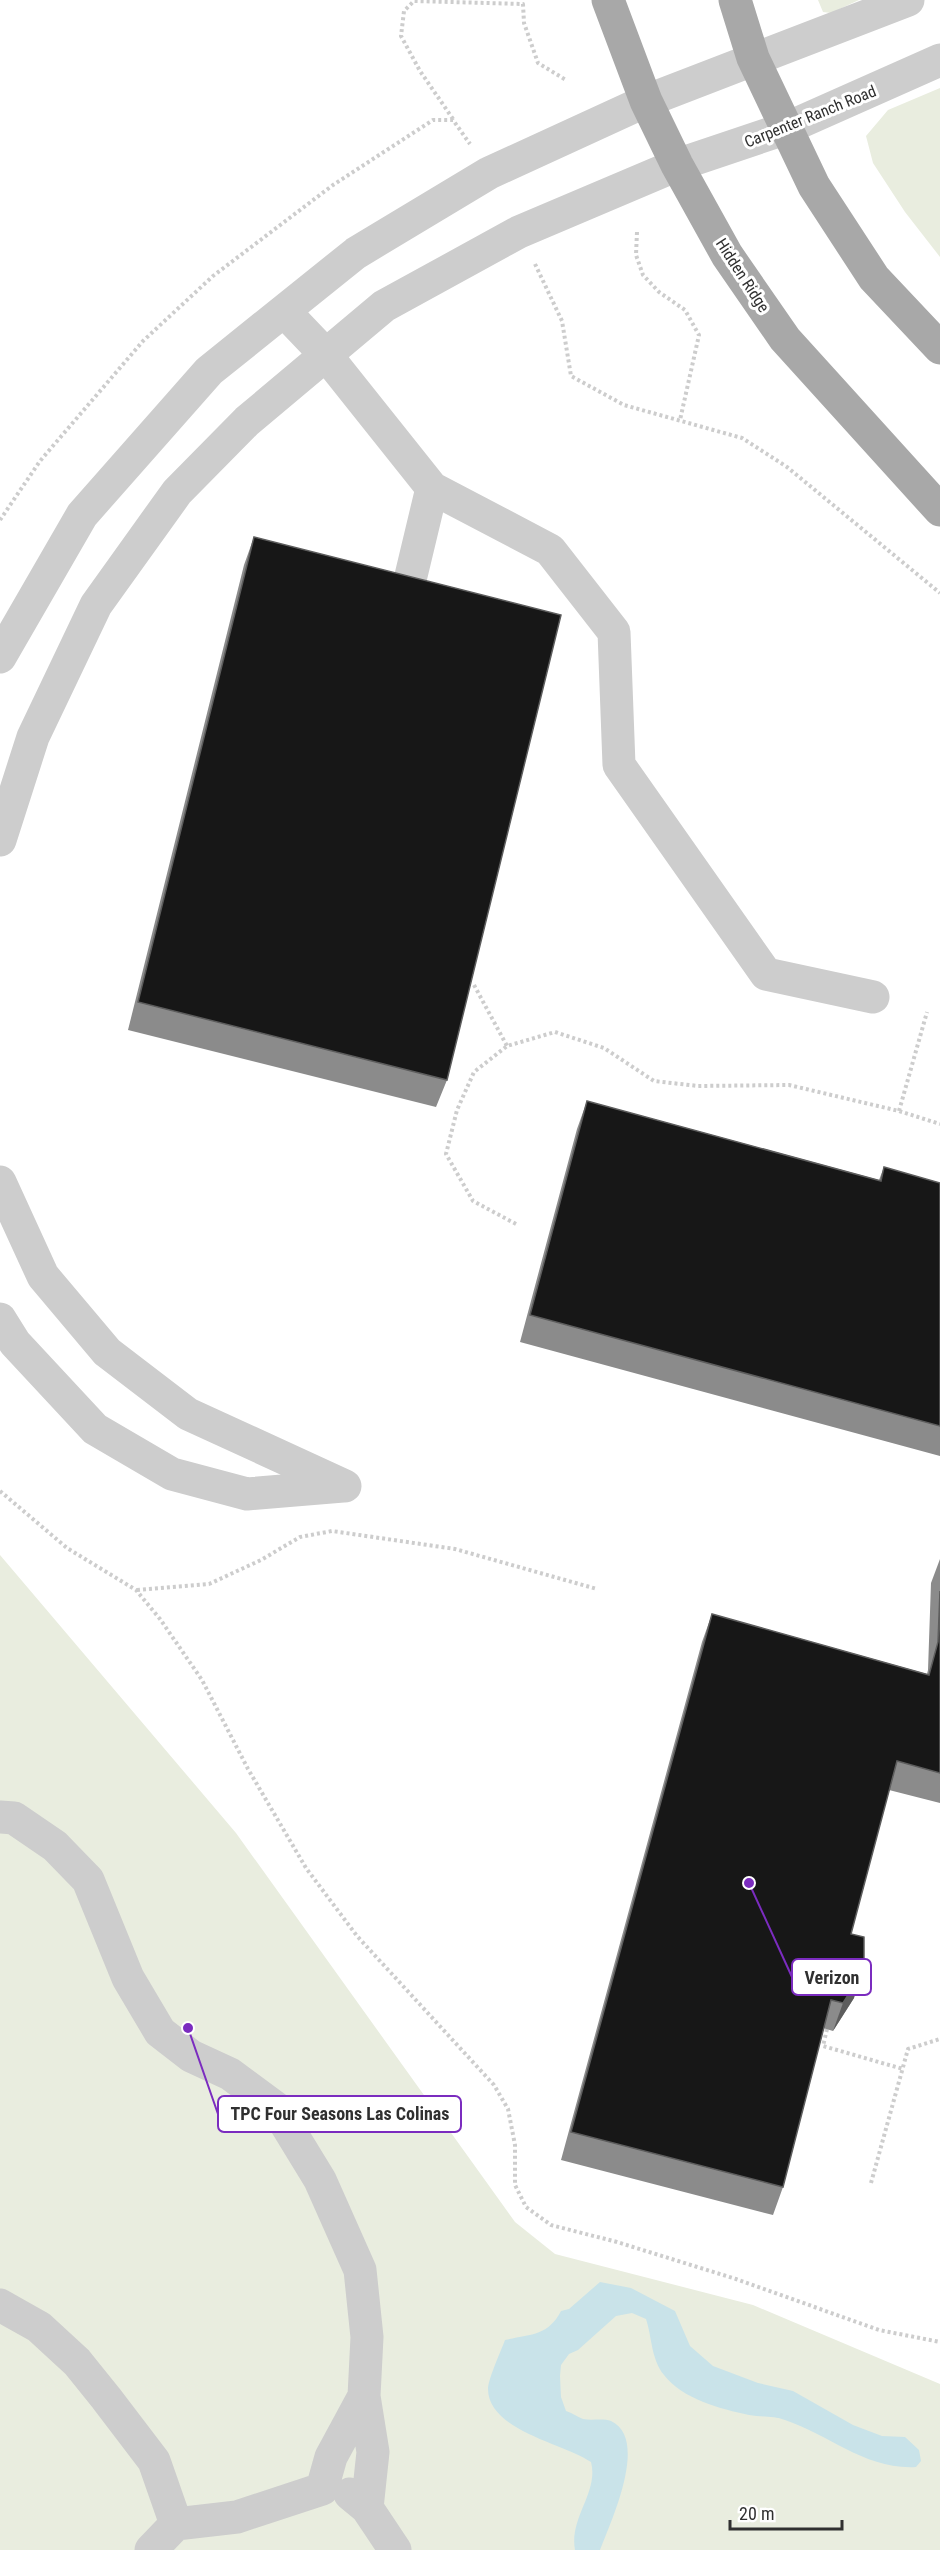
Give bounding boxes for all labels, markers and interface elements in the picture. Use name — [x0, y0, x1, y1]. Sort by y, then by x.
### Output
street label: Carpenter Ranch Road — [742, 81, 879, 152]
street label: Hidden Ridge — [712, 235, 773, 316]
callout: Verizon — [792, 1959, 871, 1995]
text: Verizon — [805, 1967, 859, 1988]
callout: TPC Four Seasons Las Colinas — [218, 2096, 461, 2132]
text: TPC Four Seasons Las Colinas — [230, 2103, 450, 2124]
scale bar — [730, 2493, 842, 2531]
text: 20 m — [739, 2503, 774, 2524]

